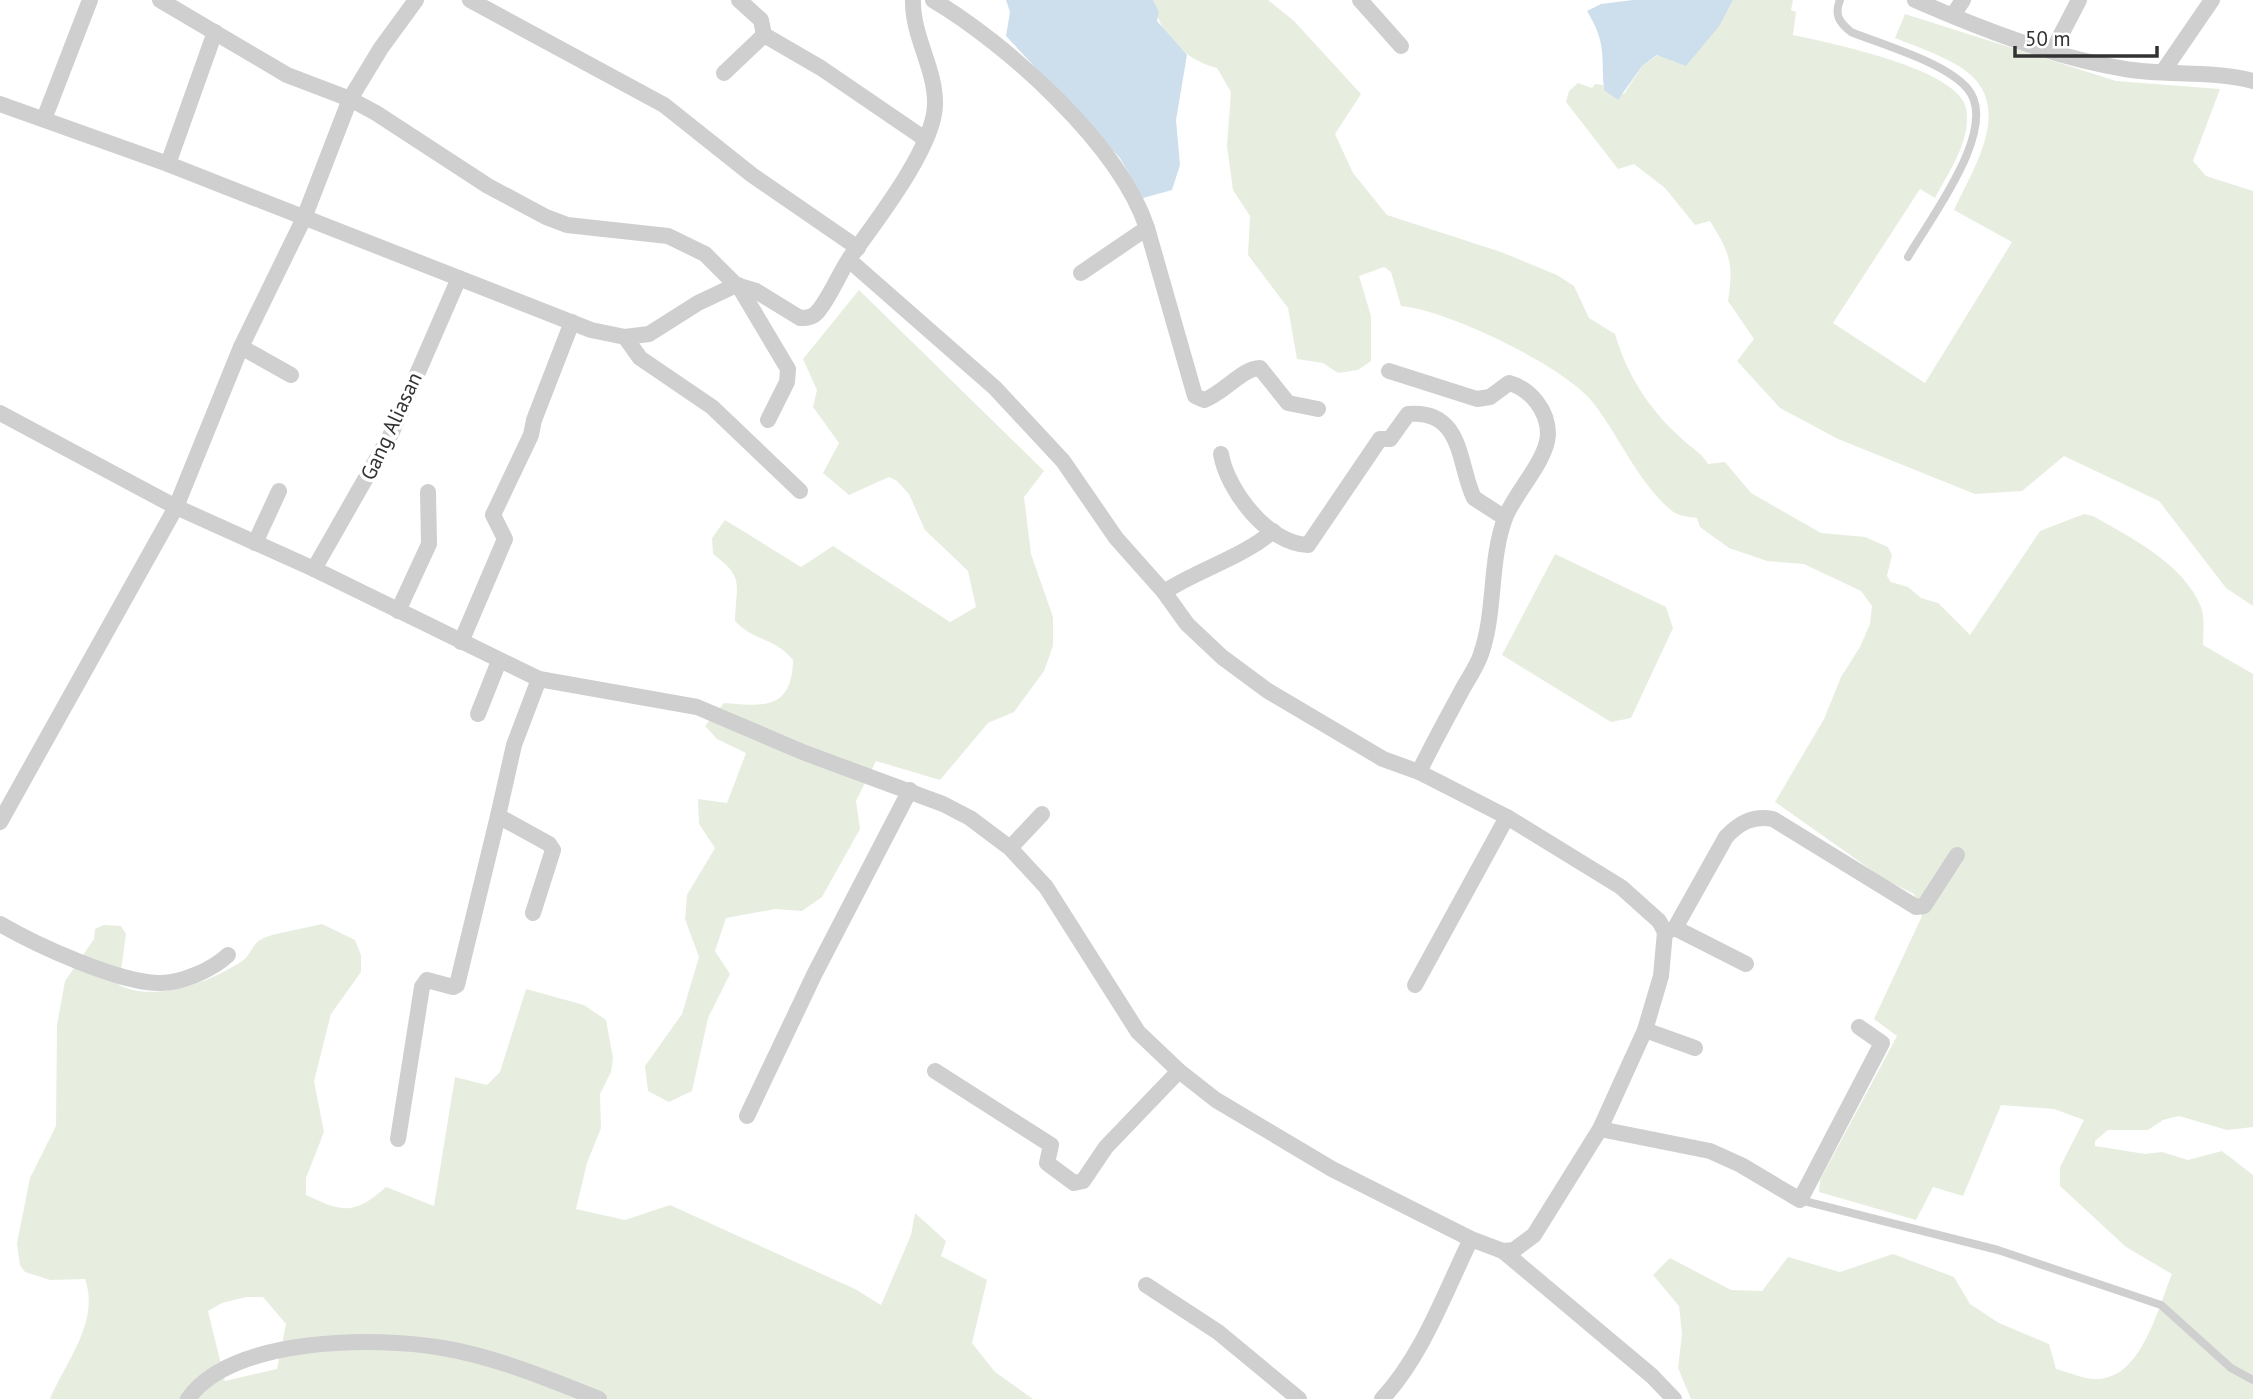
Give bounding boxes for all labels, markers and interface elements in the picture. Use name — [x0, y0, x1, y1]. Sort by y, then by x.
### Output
scale bar — [2015, 14, 2157, 58]
text: 50 m — [2025, 25, 2071, 52]
street label: Gang Aliasan — [354, 368, 428, 484]

